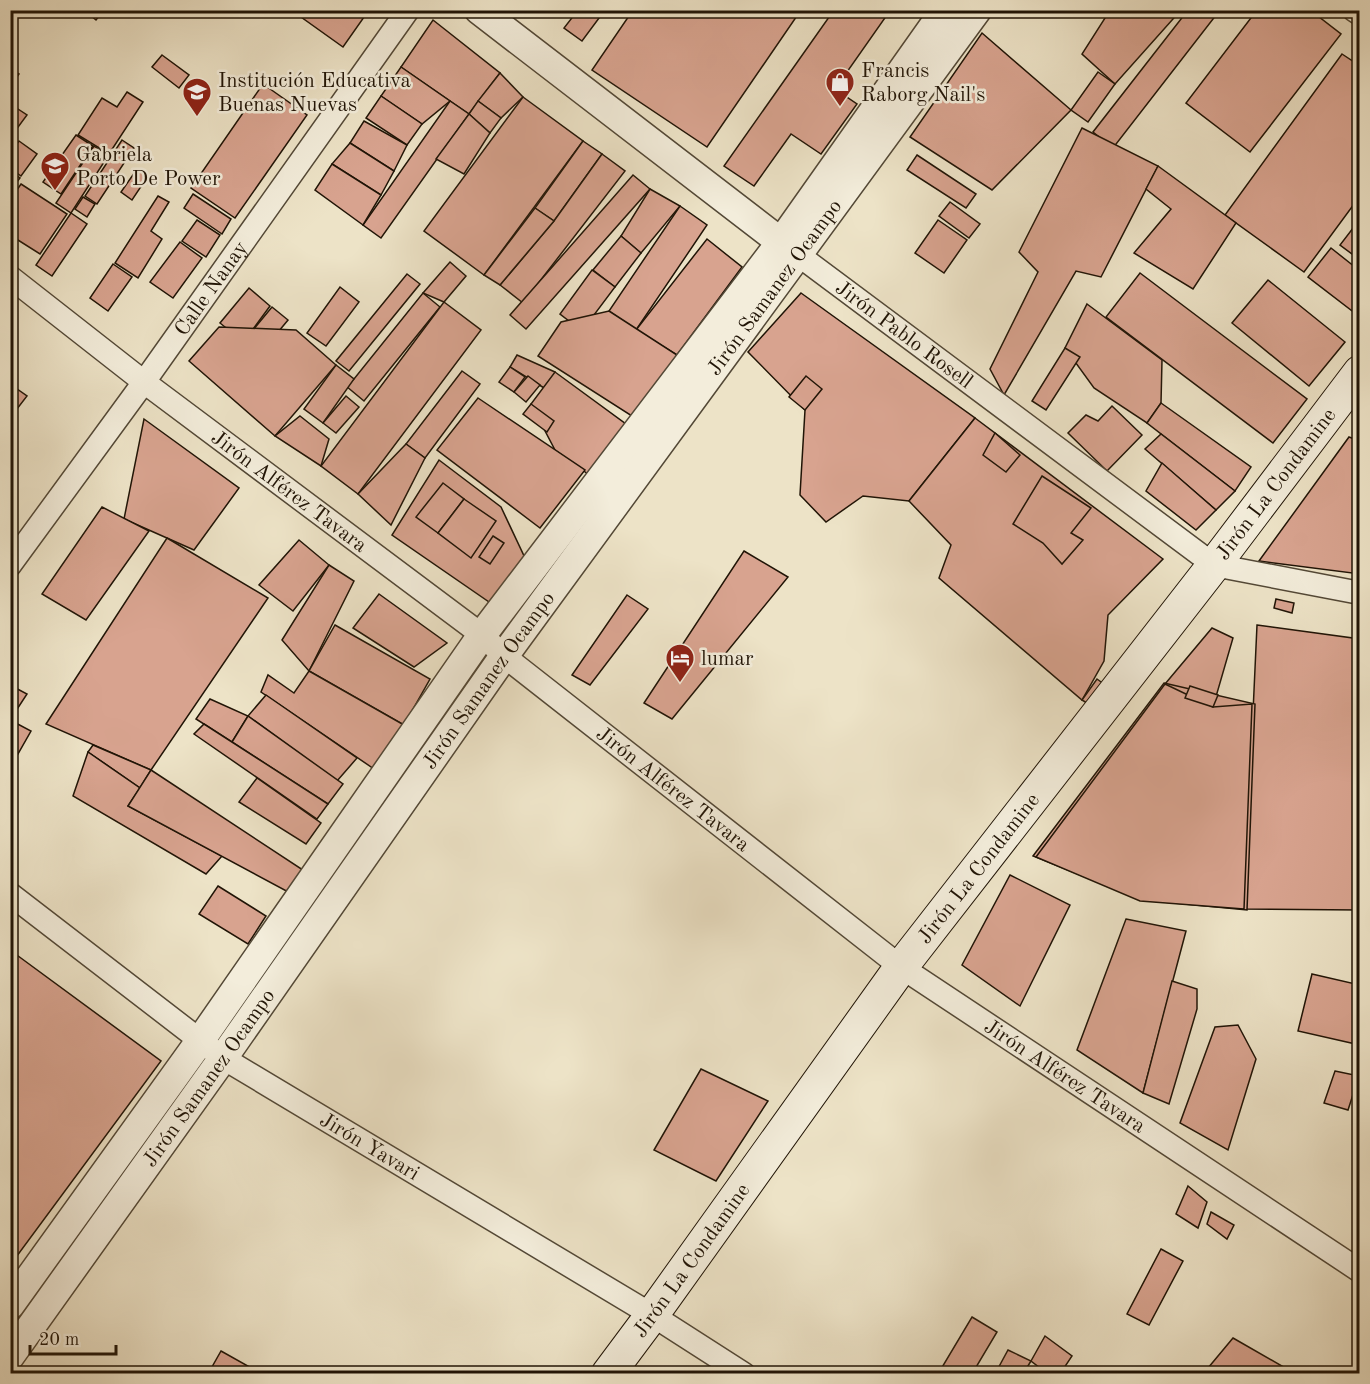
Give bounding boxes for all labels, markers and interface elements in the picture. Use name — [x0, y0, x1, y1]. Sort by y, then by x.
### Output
place label: Francis Raborg Nail's — [861, 61, 985, 106]
shop icon: Francis Raborg Nail's — [824, 66, 856, 108]
place label: Institución Educativa Buenas Nuevas — [218, 71, 411, 116]
school or university icon: Institución Educativa Buenas Nuevas — [181, 76, 213, 118]
place label: Gabriela Porto De Power — [76, 145, 221, 190]
school or university icon: Gabriela Porto De Power — [39, 150, 71, 192]
street label: Jirón Samanez Ocampo — [704, 196, 846, 380]
street label: Calle Nanay — [171, 238, 252, 340]
street label: Jirón Pablo Rosell — [831, 277, 976, 393]
street label: Jirón La Condamine — [1213, 405, 1341, 564]
street label: Jirón Alférez Tavara — [207, 427, 370, 557]
street label: Jirón Samanez Ocampo — [419, 588, 559, 773]
hotel icon: lumar — [664, 642, 696, 684]
place label: lumar — [701, 649, 754, 670]
street label: Jirón Alférez Tavara — [592, 723, 753, 856]
street label: Jirón La Condamine — [914, 790, 1044, 948]
street label: Jirón Samanez Ocampo — [140, 986, 280, 1171]
street label: Jirón Alférez Tavara — [980, 1016, 1149, 1138]
street label: Jirón Yavari — [316, 1109, 423, 1185]
street label: Jirón La Condamine — [630, 1180, 755, 1342]
scale bar — [30, 1318, 116, 1356]
text: 20 m — [39, 1331, 79, 1349]

